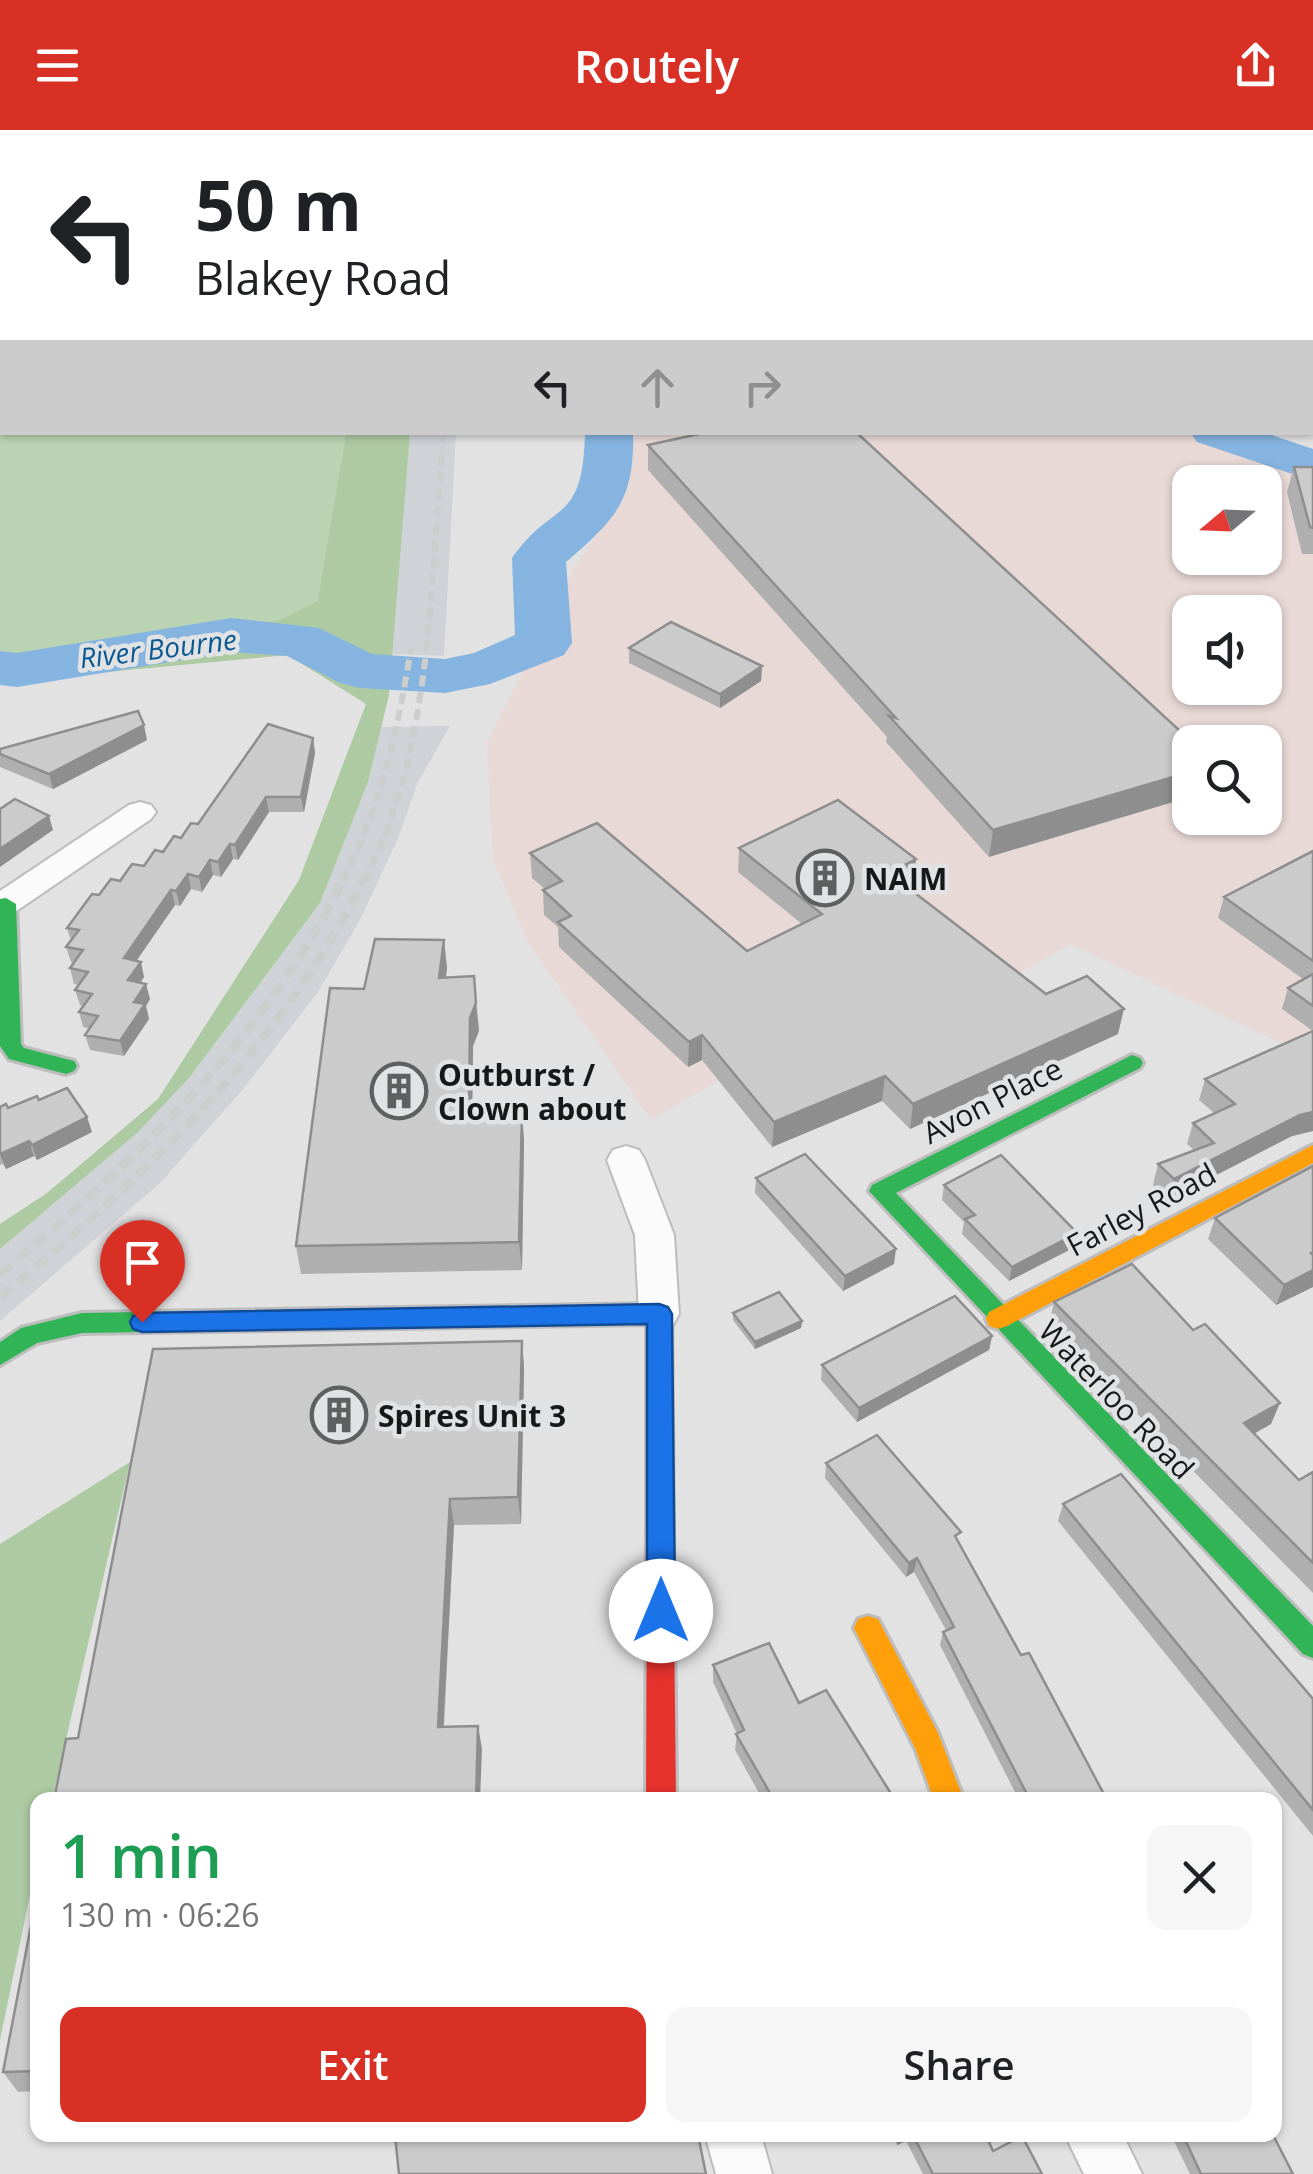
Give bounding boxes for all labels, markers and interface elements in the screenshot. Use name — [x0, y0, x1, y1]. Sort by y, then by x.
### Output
text: Routely — [574, 35, 739, 96]
icon: menu — [30, 38, 85, 93]
icon: share — [1228, 38, 1283, 93]
text: 50 m — [195, 156, 362, 252]
icon: left — [30, 170, 160, 300]
text: Blakey Road — [195, 247, 451, 308]
icon: left — [525, 360, 580, 415]
icon: ahead — [630, 360, 685, 415]
icon: right — [735, 360, 790, 415]
north arrow — [1172, 465, 1282, 575]
map controls — [1172, 465, 1282, 835]
button: sound — [1172, 595, 1282, 705]
water label: River Bourne — [77, 620, 239, 676]
button: search — [1172, 725, 1282, 835]
building icon: NAIM — [795, 848, 855, 908]
place label: NAIM — [864, 858, 947, 899]
street label: Avon Place — [915, 1047, 1069, 1153]
place label: Outburst / Clown about — [438, 1054, 626, 1129]
building icon: Outburst / Clown about — [369, 1061, 429, 1121]
street label: Farley Road — [1059, 1153, 1223, 1265]
pin — [100, 1220, 185, 1323]
icon: arrive — [115, 1235, 170, 1290]
street label: Waterloo Road — [1030, 1310, 1204, 1488]
building icon: Spires Unit 3 — [309, 1385, 369, 1445]
place label: Spires Unit 3 — [378, 1395, 566, 1436]
position arrow — [609, 1559, 713, 1663]
text: 1 min — [60, 1814, 222, 1896]
button: close — [1147, 1825, 1252, 1930]
text: 130 m · 06:26 — [60, 1893, 259, 1936]
button: Exit — [60, 2007, 646, 2122]
button: Share — [666, 2007, 1252, 2122]

